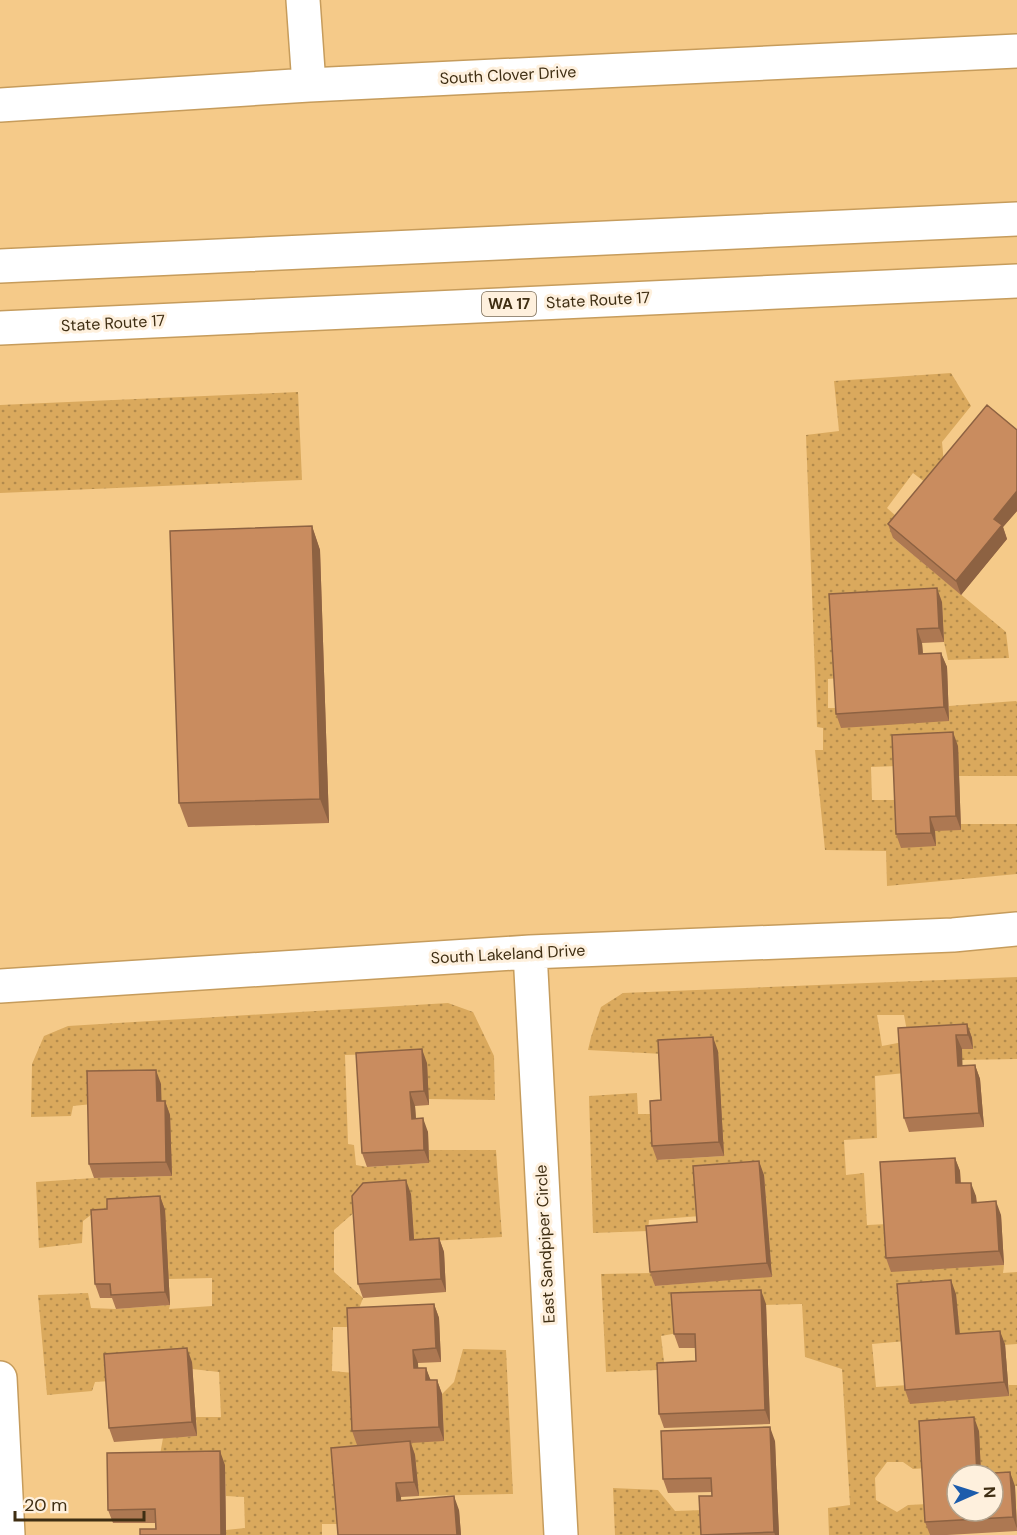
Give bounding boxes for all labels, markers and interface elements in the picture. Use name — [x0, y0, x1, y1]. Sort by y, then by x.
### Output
street label: South Clover Drive — [439, 61, 577, 89]
street label: State Route 17 — [545, 287, 651, 313]
road number: WA 17 — [482, 292, 536, 316]
street label: State Route 17 — [60, 310, 166, 336]
street label: South Lakeland Drive — [430, 939, 586, 969]
street label: East Sandpiper Circle — [530, 1164, 560, 1324]
north arrow — [945, 1463, 1005, 1523]
scale bar — [15, 1484, 144, 1522]
text: N — [979, 1486, 1000, 1499]
text: 20 m — [24, 1493, 67, 1517]

